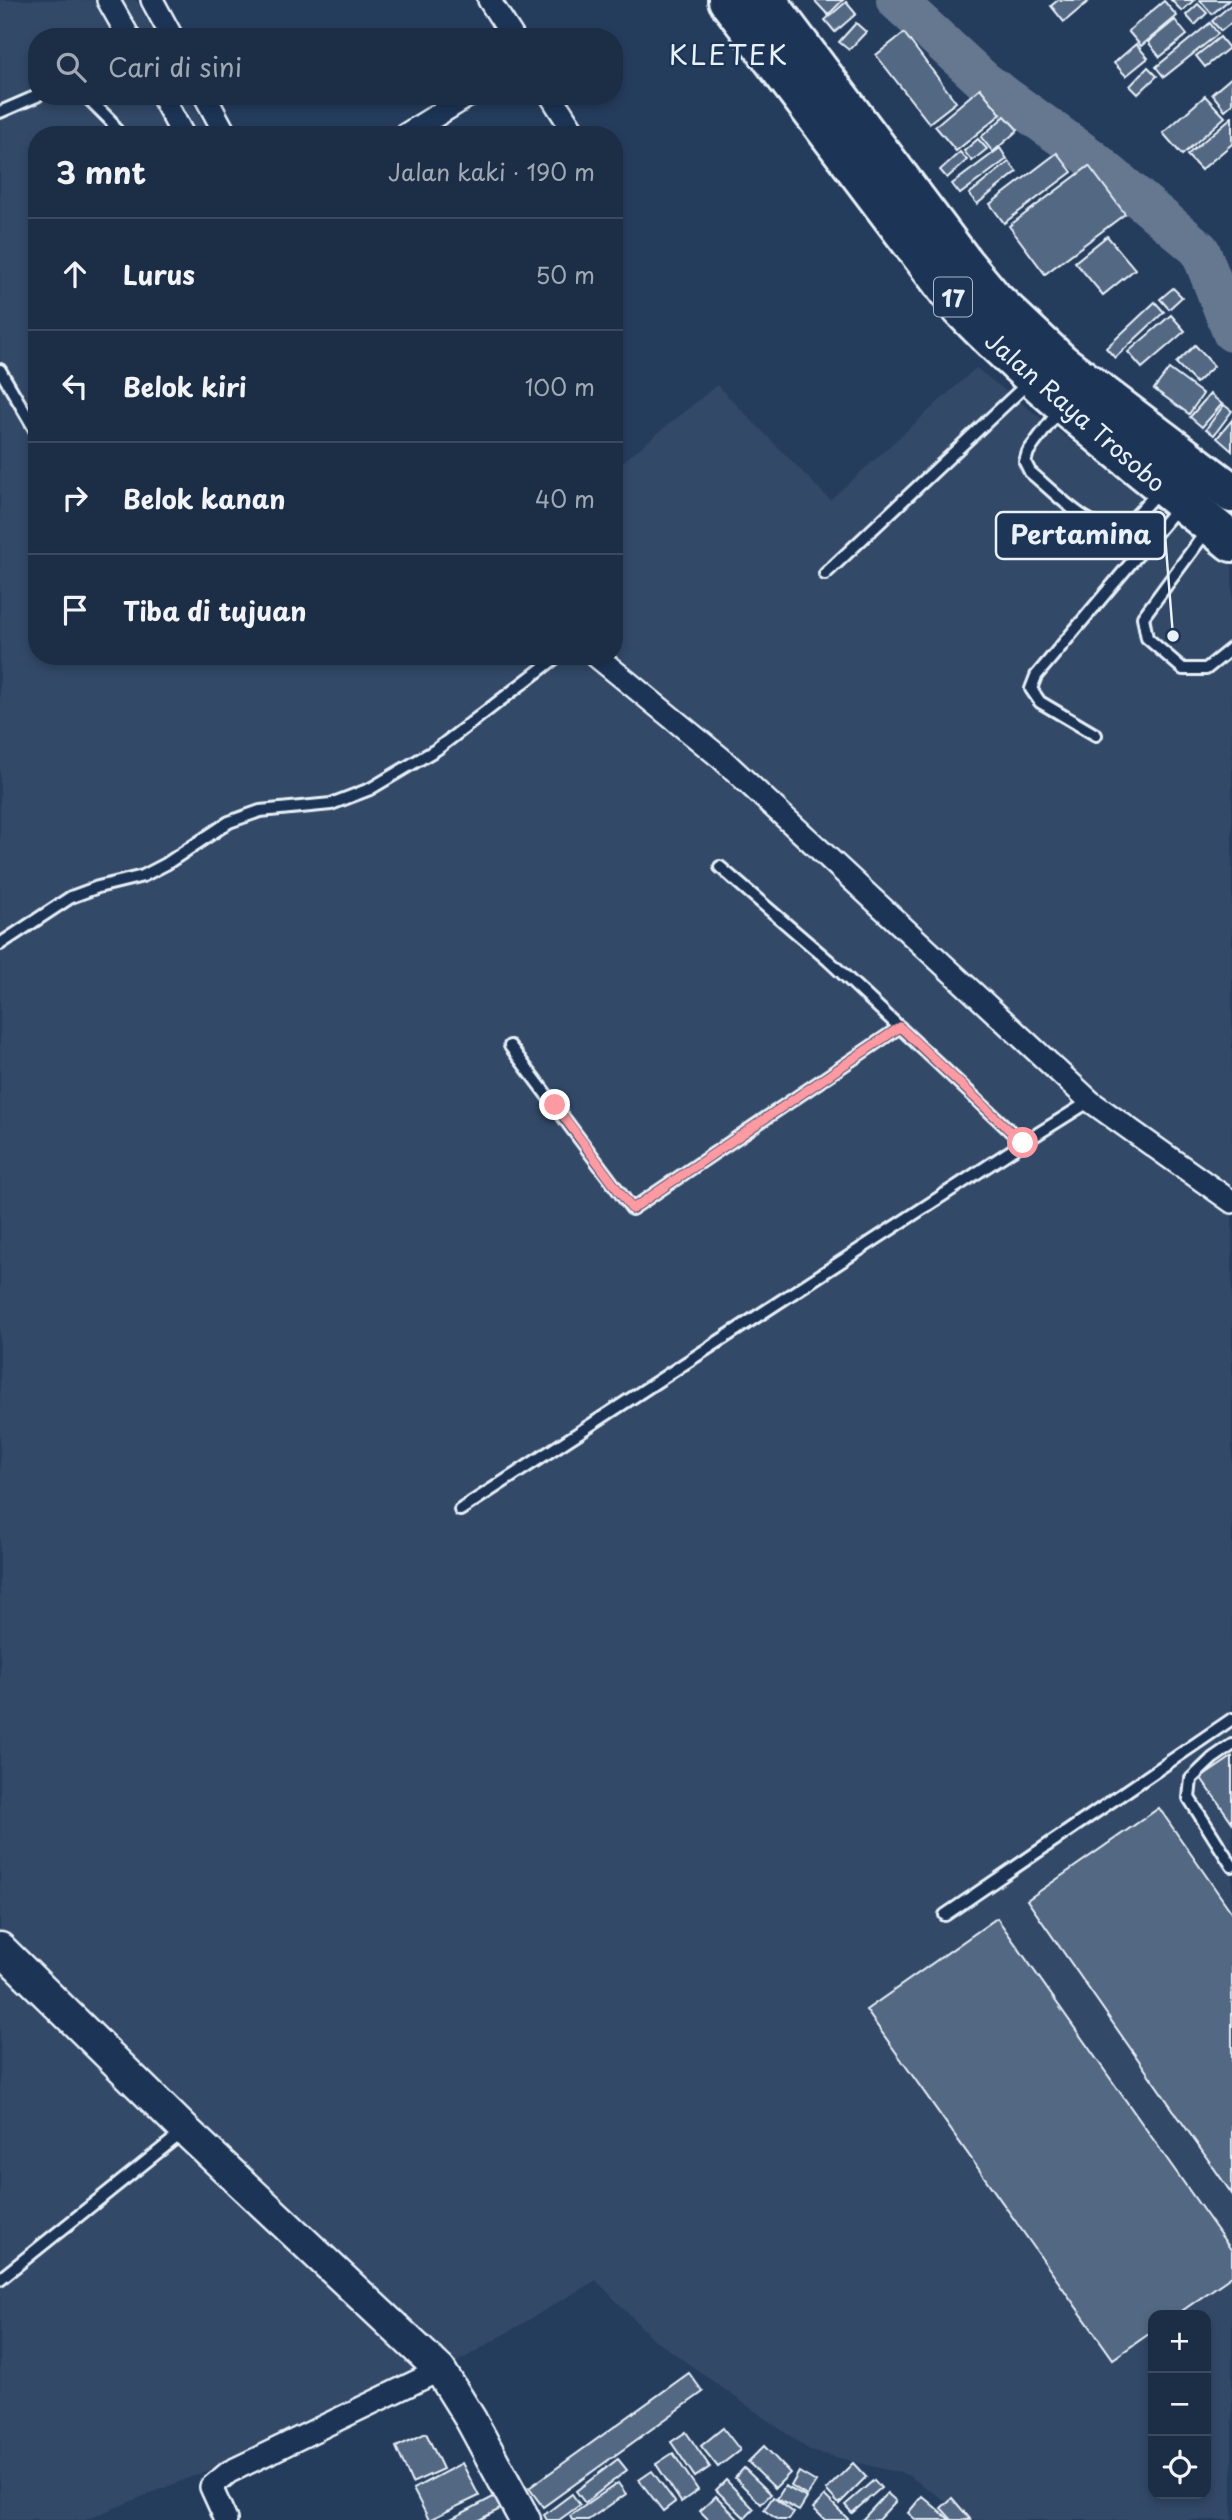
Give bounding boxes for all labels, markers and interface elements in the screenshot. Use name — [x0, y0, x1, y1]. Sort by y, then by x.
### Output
search box — [28, 28, 623, 105]
district label: KLETEK — [669, 32, 789, 75]
text: Cari di sini — [108, 47, 242, 86]
icon: search — [52, 48, 90, 86]
text: 3 mnt — [56, 149, 146, 194]
text: Jalan kaki · 190 m — [388, 154, 595, 189]
icon: ahead — [56, 255, 94, 293]
text: Lurus — [123, 255, 195, 294]
text: 50 m — [535, 257, 595, 292]
road number: 17 — [934, 278, 972, 316]
street label: Jalan Raya Trosobo — [978, 322, 1174, 500]
icon: left — [56, 367, 94, 405]
text: Belok kiri — [123, 367, 246, 406]
text: 100 m — [525, 369, 595, 404]
icon: right — [56, 479, 94, 517]
text: Belok kanan — [123, 479, 285, 518]
text: 40 m — [535, 481, 595, 516]
callout: Pertamina — [996, 512, 1165, 559]
text: Pertamina — [1011, 514, 1151, 553]
icon: arrive — [56, 591, 94, 629]
text: Tiba di tujuan — [123, 591, 307, 630]
route end — [539, 1089, 570, 1120]
route start — [1007, 1127, 1038, 1158]
map controls — [1148, 2310, 1211, 2499]
button: + — [1148, 2310, 1211, 2373]
button: − — [1148, 2373, 1211, 2436]
button: locate — [1148, 2436, 1211, 2499]

